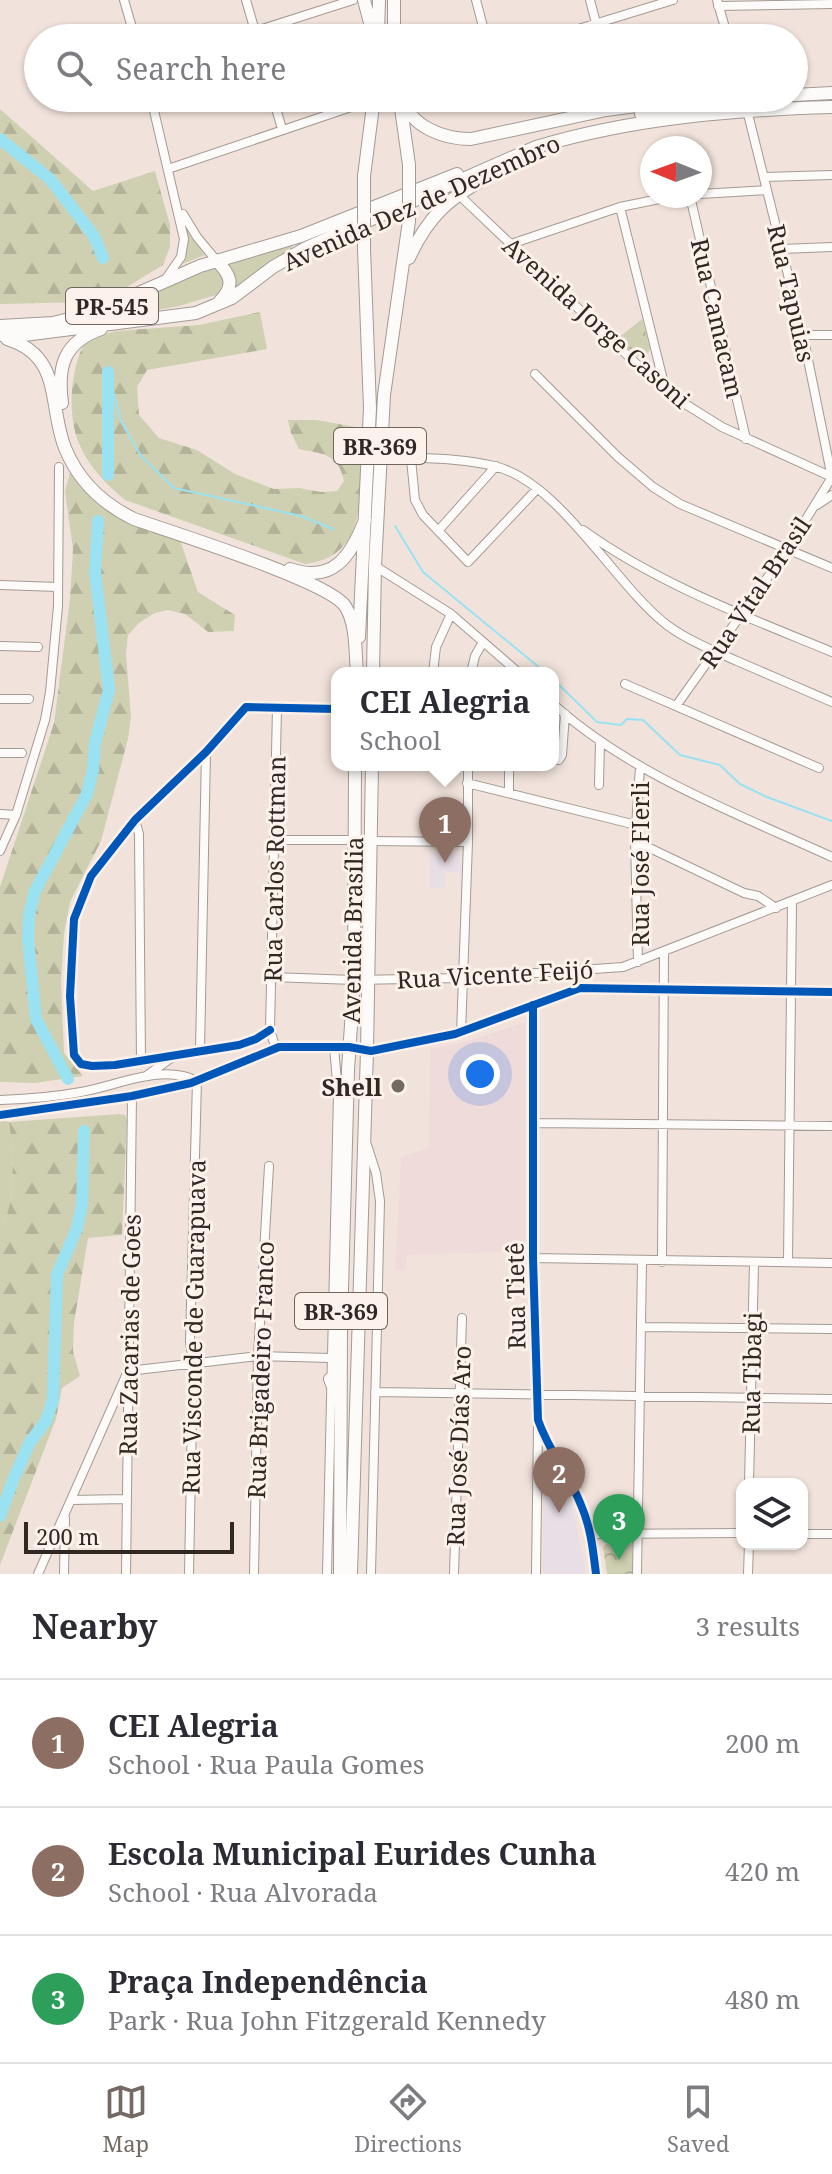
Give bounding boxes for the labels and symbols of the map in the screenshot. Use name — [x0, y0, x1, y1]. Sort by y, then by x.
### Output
street label: Avenida Dez de Dezembro — [277, 126, 565, 278]
north arrow — [640, 136, 712, 208]
street label: Rua Tapuias — [760, 221, 824, 365]
street label: Avenida Jorge Casoni — [496, 229, 698, 415]
street label: Rua Camacam — [684, 235, 753, 402]
road number: PR-545 — [66, 288, 158, 324]
road number: BR-369 — [334, 428, 426, 464]
street label: Rua Vital Brasil — [692, 509, 818, 674]
street label: Rua Carlos Rottman — [256, 755, 292, 983]
street label: Rua José FIerli — [623, 781, 656, 947]
pin: 1 — [419, 797, 471, 863]
street label: Avenida Brasília — [334, 836, 370, 1024]
street label: Rua Vicente Feijó — [396, 952, 594, 996]
your location — [460, 1054, 500, 1094]
place label: Shell — [321, 1070, 383, 1103]
marker: Shell — [389, 1077, 407, 1095]
street label: Rua Visconde de Guarapuava — [174, 1159, 212, 1495]
street label: Rua Zacarias de Goes — [110, 1214, 148, 1456]
street label: Rua Brigadeiro Franco — [239, 1240, 281, 1500]
street label: Rua Tietê — [498, 1242, 532, 1350]
road number: BR-369 — [295, 1293, 387, 1329]
street label: Rua Tibagi — [733, 1311, 769, 1434]
street label: Rua José Días Aro — [438, 1345, 478, 1547]
pin: 2 — [533, 1447, 585, 1513]
pin: 3 — [593, 1494, 645, 1560]
scale bar — [24, 1518, 234, 1554]

